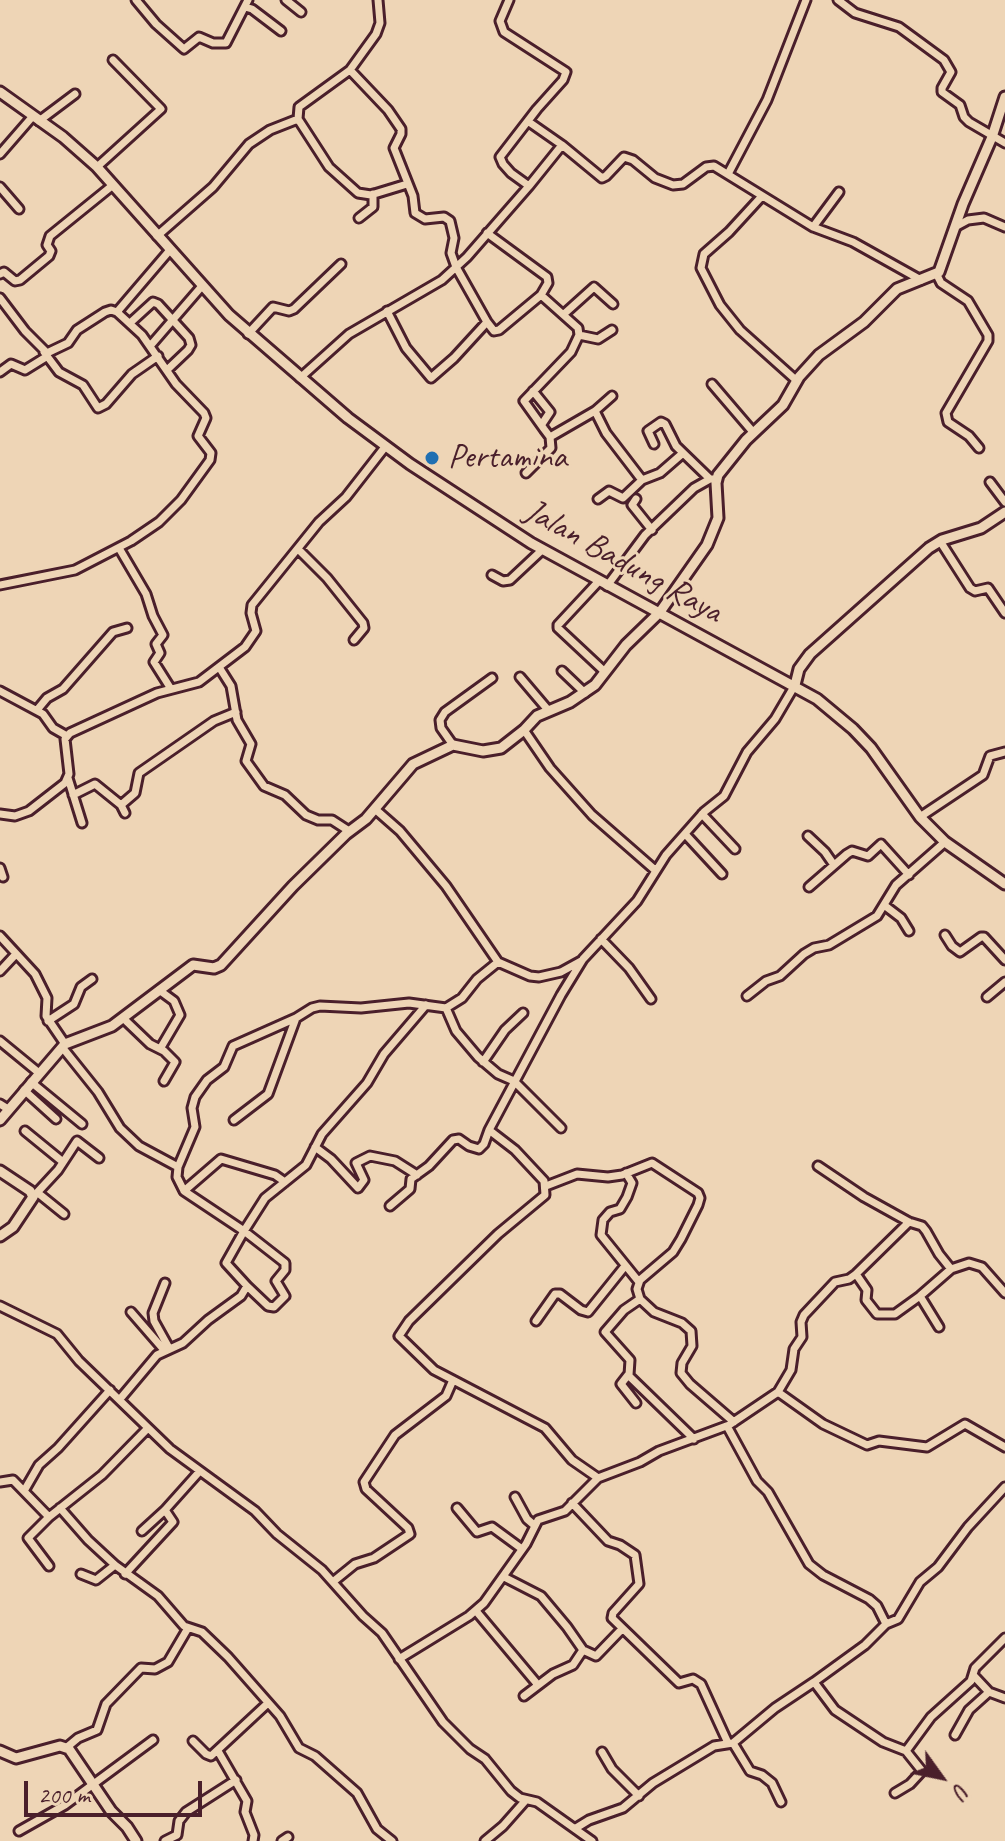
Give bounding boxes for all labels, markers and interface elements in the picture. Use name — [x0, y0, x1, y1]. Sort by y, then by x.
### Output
place label: Pertamina — [448, 438, 567, 478]
marker: Pertamina — [423, 449, 441, 467]
street label: Jalan Badung Raya — [517, 491, 729, 633]
north arrow — [901, 1737, 981, 1817]
scale bar — [28, 1765, 206, 1815]
text: U — [947, 1778, 976, 1802]
text: 200 m — [38, 1780, 90, 1810]

